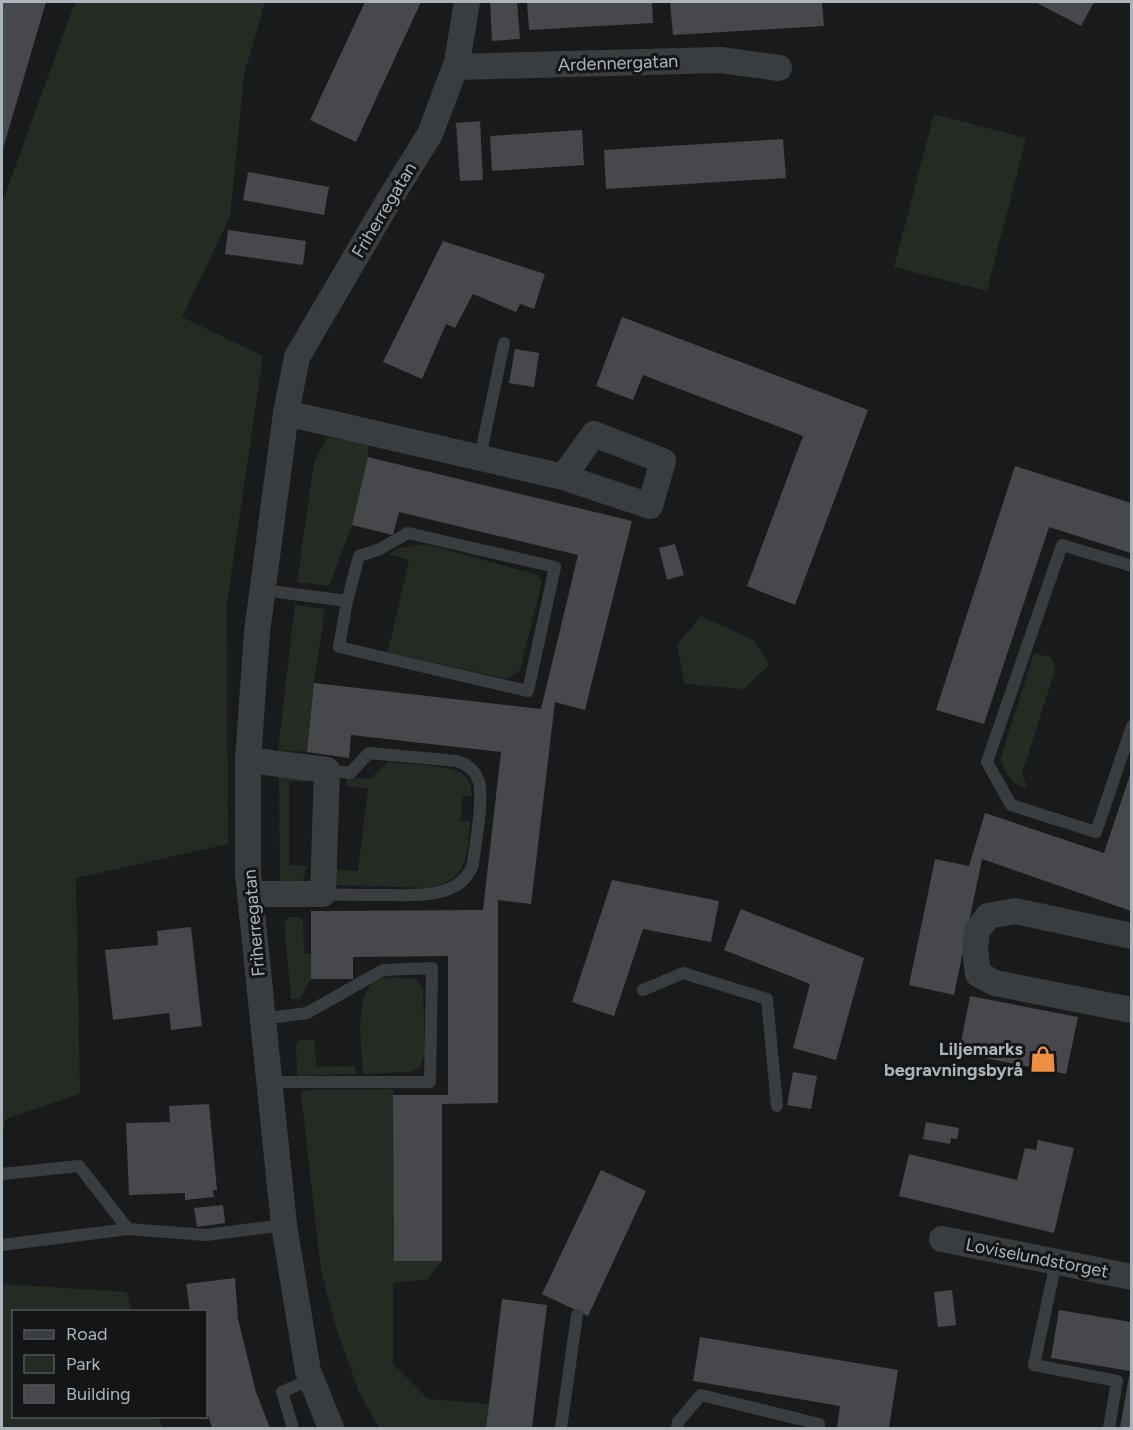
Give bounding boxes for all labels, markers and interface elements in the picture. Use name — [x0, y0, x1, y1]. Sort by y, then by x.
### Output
street label: Ardennergatan — [557, 50, 679, 76]
street label: Friherregatan — [347, 158, 421, 262]
street label: Friherregatan — [238, 869, 270, 977]
place label: Liljemarks begravningsbyrå — [884, 1038, 1024, 1081]
shop icon: Liljemarks begravningsbyrå — [1028, 1044, 1058, 1074]
street label: Loviselundstorget — [964, 1233, 1110, 1283]
legend — [12, 1310, 207, 1418]
text: Road — [66, 1323, 107, 1345]
text: Park — [66, 1353, 101, 1375]
text: Building — [66, 1383, 131, 1405]

